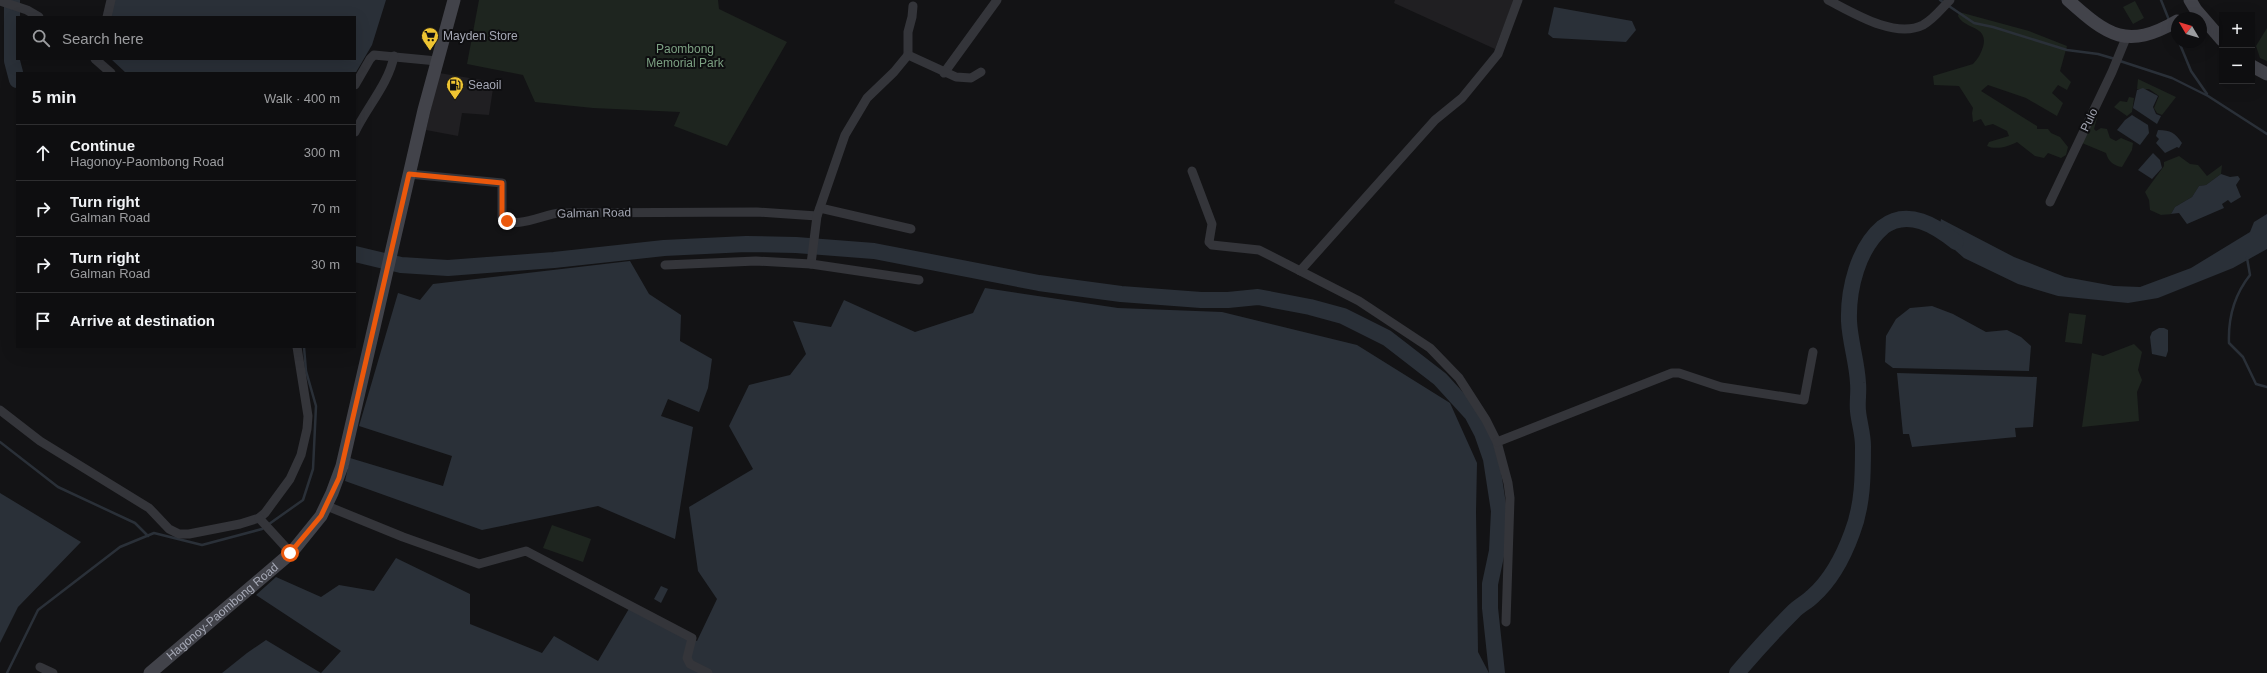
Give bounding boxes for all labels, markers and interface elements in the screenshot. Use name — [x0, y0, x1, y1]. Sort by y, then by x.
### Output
north arrow — [2171, 12, 2207, 48]
map controls — [2219, 12, 2255, 84]
button: + — [2219, 12, 2255, 48]
search box — [16, 16, 356, 60]
supermarket icon: Mayden Store — [420, 26, 440, 51]
icon: search — [30, 27, 52, 49]
place label: Mayden Store — [443, 29, 518, 43]
text: Search here — [62, 30, 144, 47]
park label: Paombong Memorial Park — [646, 42, 725, 70]
button: − — [2219, 48, 2255, 84]
fuel station icon: Seaoil — [445, 75, 465, 100]
place label: Seaoil — [468, 78, 501, 92]
text: 5 min — [32, 88, 76, 107]
text: Walk · 400 m — [264, 91, 340, 106]
street label: Pulo — [2078, 106, 2101, 134]
text: Continue — [70, 137, 135, 154]
icon: ahead — [32, 142, 54, 164]
text: 300 m — [304, 145, 340, 160]
text: Hagonoy-Paombong Road — [70, 154, 224, 169]
text: Turn right — [70, 193, 140, 210]
icon: right — [32, 198, 54, 220]
text: 70 m — [311, 201, 340, 216]
street label: Galman Road — [557, 205, 631, 221]
text: Galman Road — [70, 210, 150, 225]
route end — [498, 212, 516, 230]
text: Turn right — [70, 249, 140, 266]
icon: right — [32, 254, 54, 276]
text: 30 m — [311, 257, 340, 272]
text: Galman Road — [70, 266, 150, 281]
icon: arrive — [32, 310, 54, 332]
text: Arrive at destination — [70, 312, 215, 329]
route start — [281, 544, 299, 562]
street label: Hagonoy-Paombong Road — [164, 560, 281, 663]

